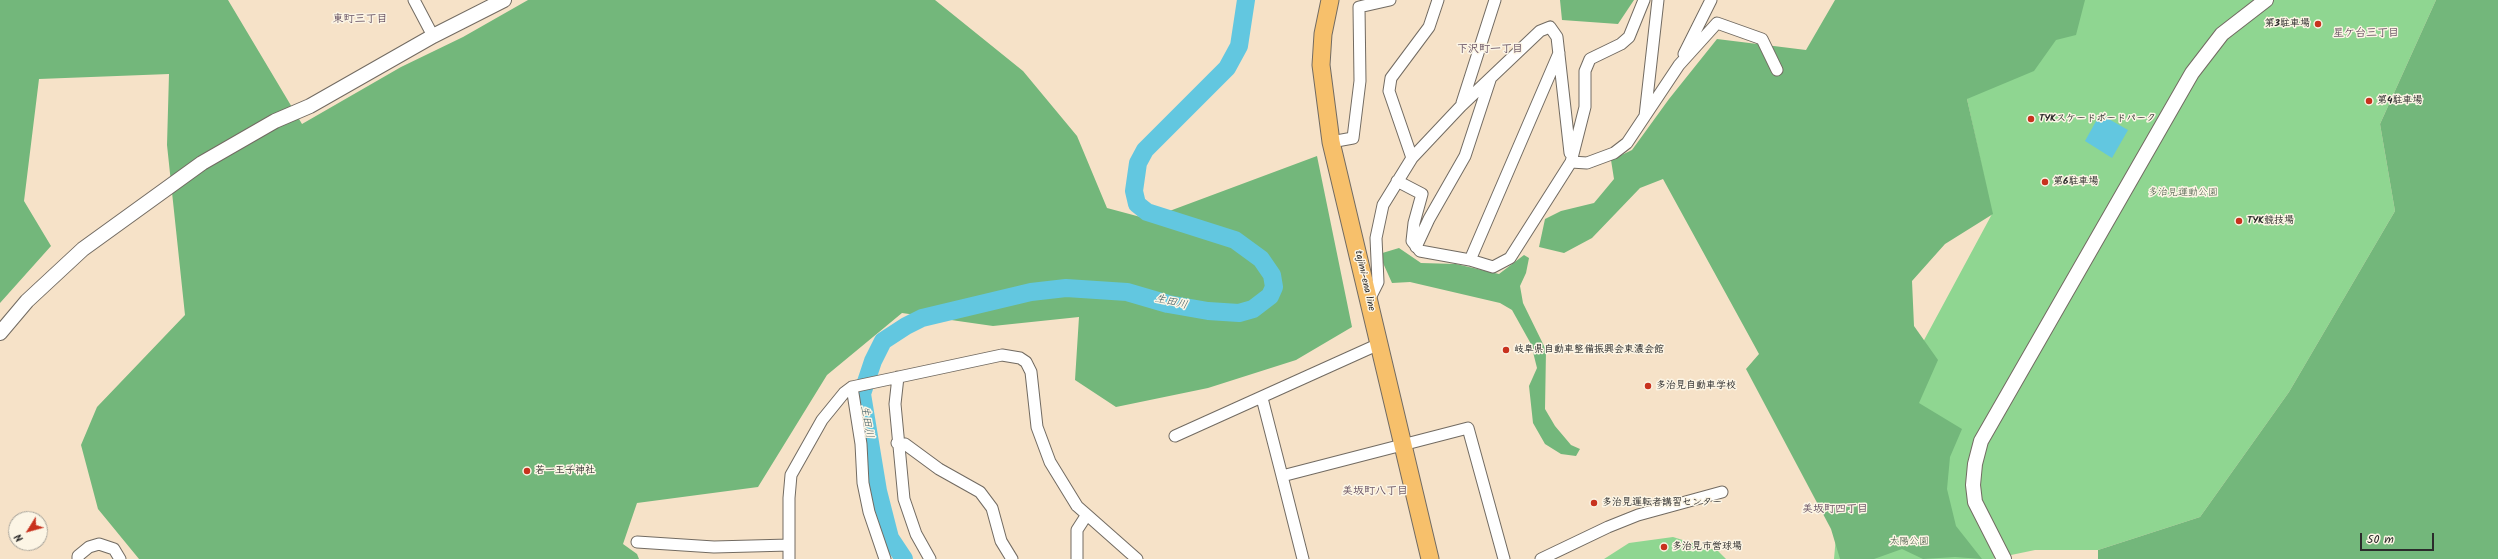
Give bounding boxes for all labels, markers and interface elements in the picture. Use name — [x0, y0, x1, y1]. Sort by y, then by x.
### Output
district label: 東町三丁目 — [333, 13, 387, 27]
place label: 第3駐車場 — [2265, 18, 2310, 30]
marker: 第3駐車場 — [2313, 19, 2323, 29]
district label: 星ケ台三丁目 — [2333, 27, 2399, 41]
district label: 下沢町一丁目 — [1457, 43, 1523, 57]
place label: 第4駐車場 — [2377, 95, 2422, 107]
marker: 第4駐車場 — [2364, 96, 2374, 106]
place label: TYKスケードボードパーク — [2039, 113, 2156, 125]
marker: TYKスケードボードパーク — [2026, 114, 2036, 124]
place label: 第6駐車場 — [2053, 176, 2098, 188]
marker: 第6駐車場 — [2040, 177, 2050, 187]
park label: 多治見運動公園 — [2148, 187, 2218, 199]
place label: TYK競技場 — [2247, 215, 2294, 227]
marker: TYK競技場 — [2234, 216, 2244, 226]
street label: tajimi-ena line — [1351, 250, 1377, 312]
water label: 生田川 — [1153, 293, 1189, 313]
place label: 岐阜県自動車整備振興会東濃会館 — [1514, 344, 1664, 356]
marker: 岐阜県自動車整備振興会東濃会館 — [1501, 345, 1511, 355]
place label: 多治見自動車学校 — [1656, 380, 1736, 392]
marker: 多治見自動車学校 — [1643, 381, 1653, 391]
water label: 生田川 — [857, 405, 875, 439]
place label: 若一王子神社 — [535, 465, 595, 477]
marker: 若一王子神社 — [522, 466, 532, 476]
district label: 美坂町八丁目 — [1342, 485, 1408, 499]
place label: 多治見運転者講習センター — [1602, 497, 1722, 509]
marker: 多治見運転者講習センター — [1589, 498, 1599, 508]
district label: 美坂町四丁目 — [1802, 503, 1868, 517]
north arrow — [8, 511, 48, 551]
scale bar — [2362, 525, 2436, 551]
text: N — [10, 529, 28, 546]
text: 50 m — [2367, 530, 2394, 549]
park label: 太陽公園 — [1889, 536, 1929, 548]
place label: 多治見市営球場 — [1672, 541, 1742, 553]
marker: 多治見市営球場 — [1659, 542, 1669, 552]

